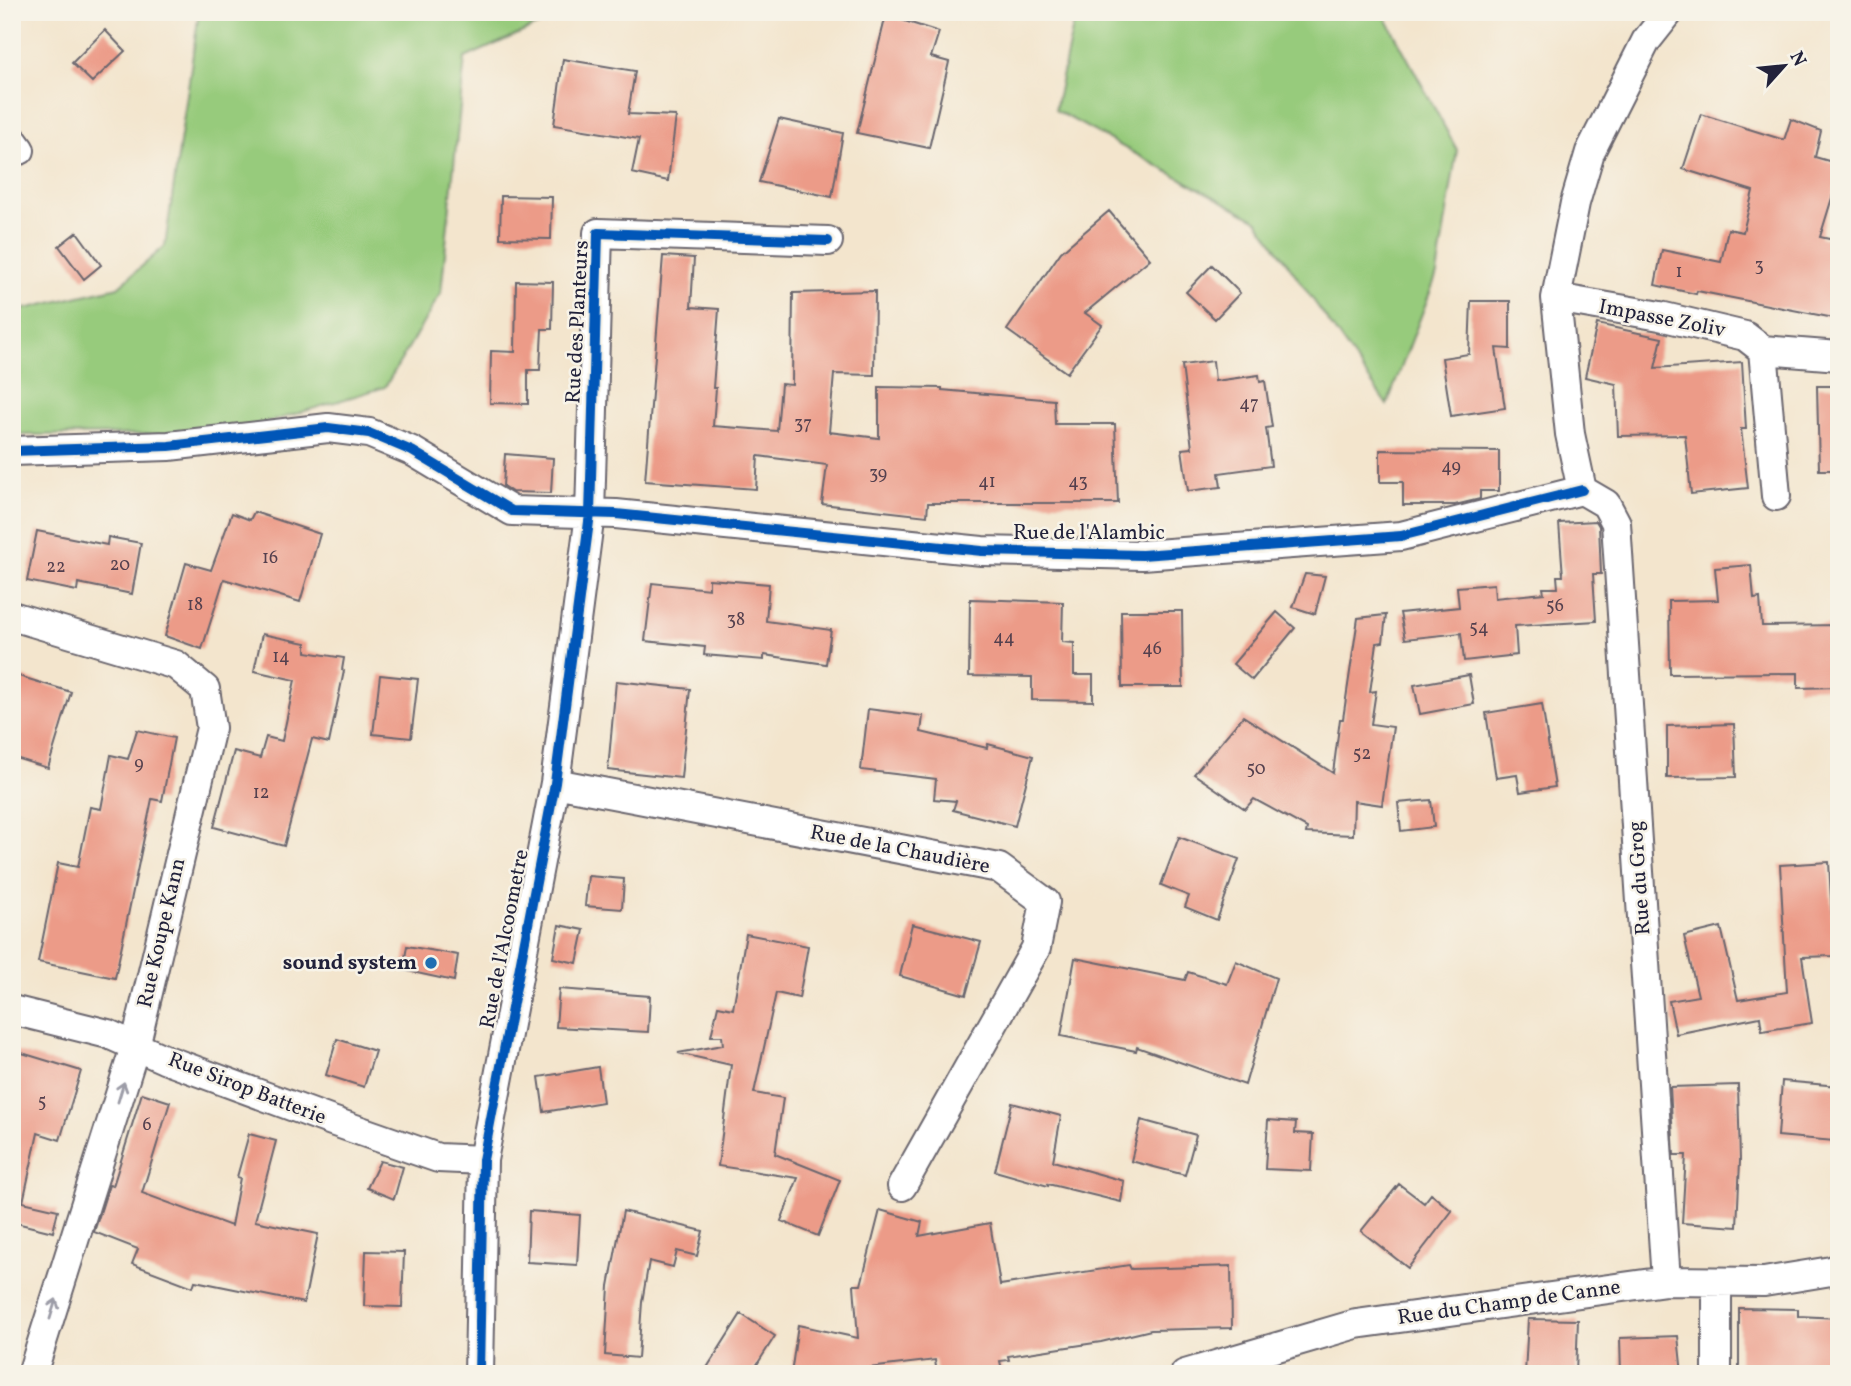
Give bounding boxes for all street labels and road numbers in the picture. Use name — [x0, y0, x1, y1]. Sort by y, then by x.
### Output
street label: Rue des Planteurs — [559, 240, 597, 404]
street label: Impasse Zoliv — [1596, 293, 1728, 345]
street label: Rue de l'Alambic — [1013, 519, 1165, 548]
street label: Rue de la Chaudière — [808, 818, 992, 882]
street label: Rue du Grog — [1622, 820, 1658, 936]
street label: Rue de l'Alcoometre — [473, 847, 537, 1031]
street label: Rue Koupe Kann — [131, 855, 193, 1011]
street label: Rue Sirop Batterie — [164, 1046, 330, 1132]
street label: Rue du Champ de Canne — [1396, 1273, 1622, 1333]

